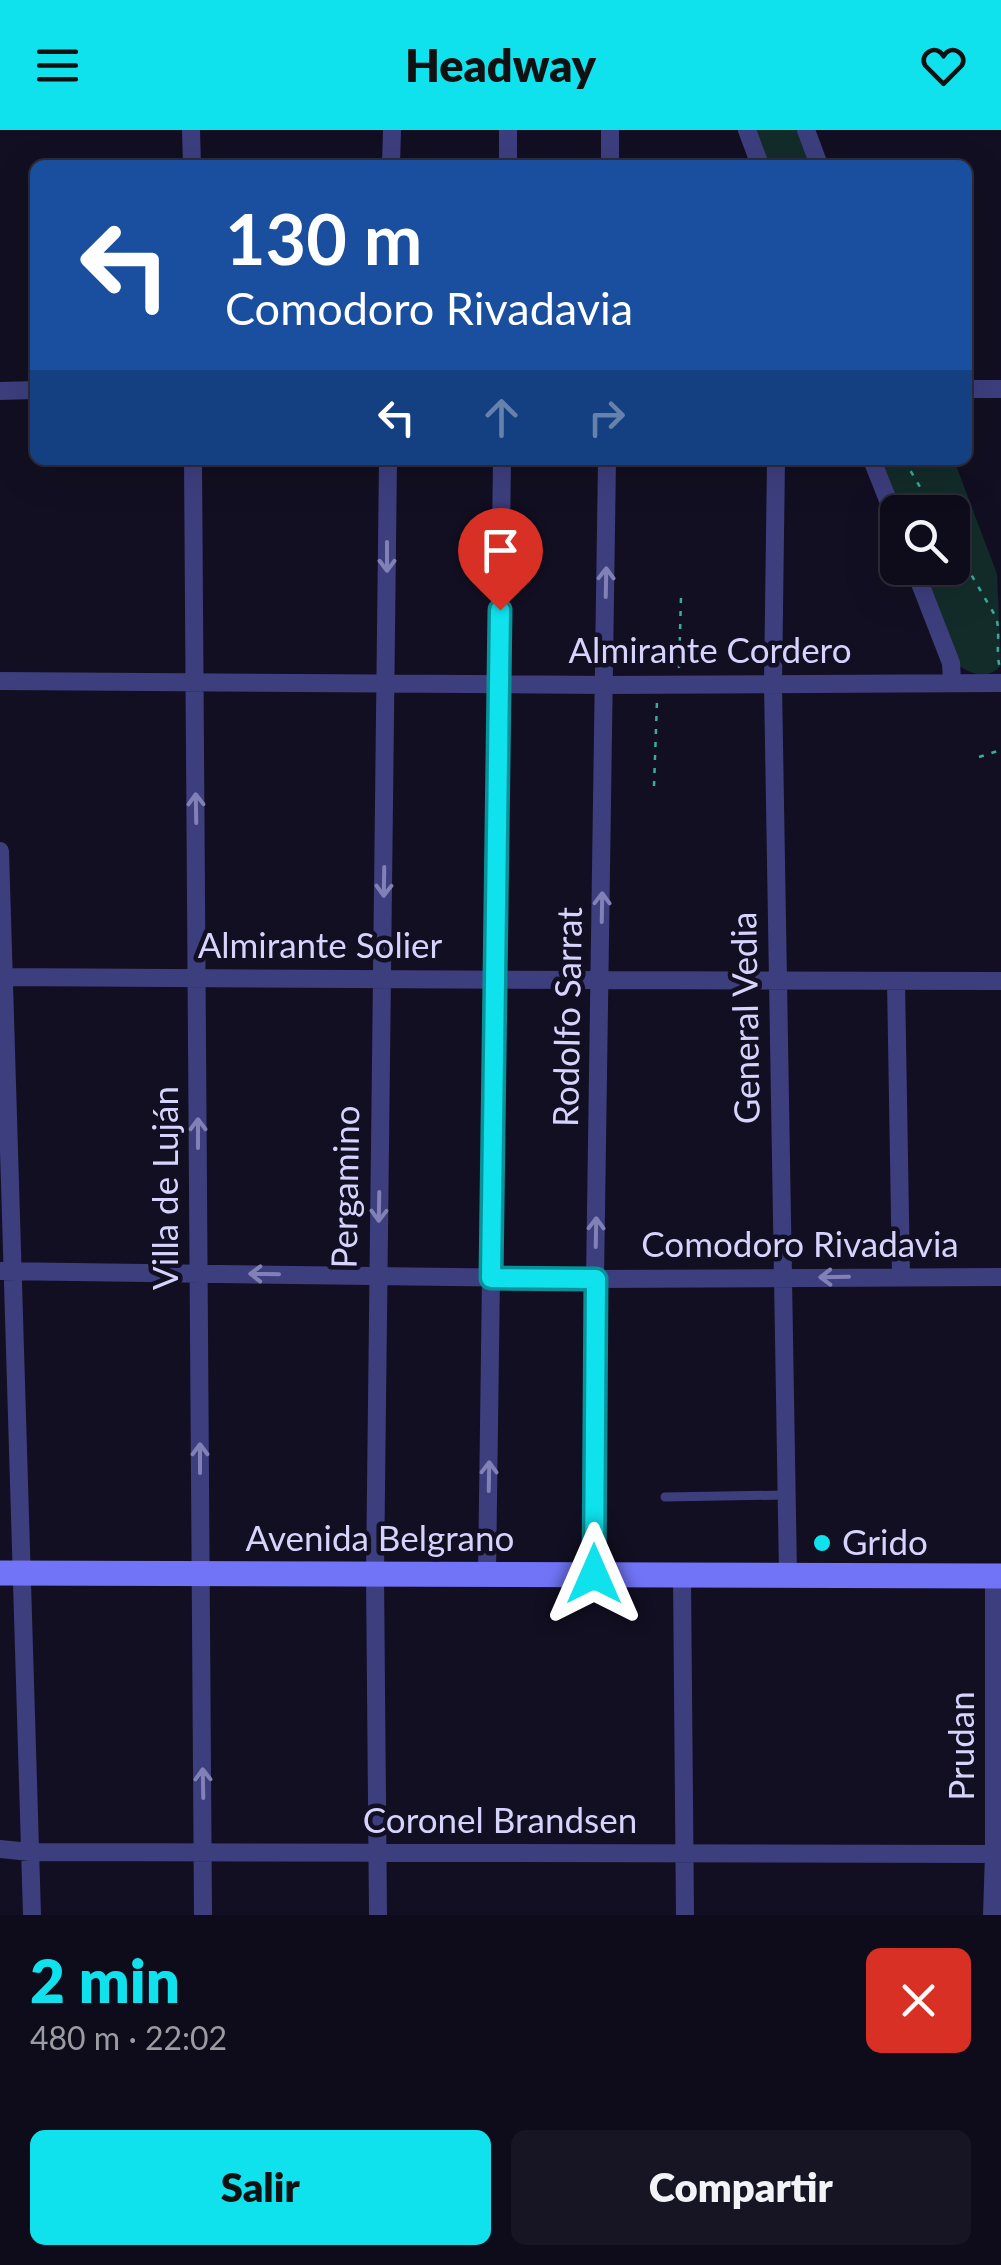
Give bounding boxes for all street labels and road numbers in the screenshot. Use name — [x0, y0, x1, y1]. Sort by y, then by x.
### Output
street label: Almirante Cordero — [569, 628, 852, 670]
street label: Rodolfo Sarrat — [543, 906, 589, 1127]
street label: General Vedia — [721, 911, 767, 1125]
street label: Almirante Solier — [198, 923, 443, 965]
street label: Villa de Luján — [143, 1086, 185, 1290]
street label: Pergamino — [322, 1105, 366, 1269]
street label: Comodoro Rivadavia — [641, 1222, 959, 1264]
street label: Avenida Belgrano — [246, 1516, 514, 1558]
street label: Prudan — [939, 1691, 981, 1801]
street label: Coronel Brandsen — [363, 1798, 637, 1840]

